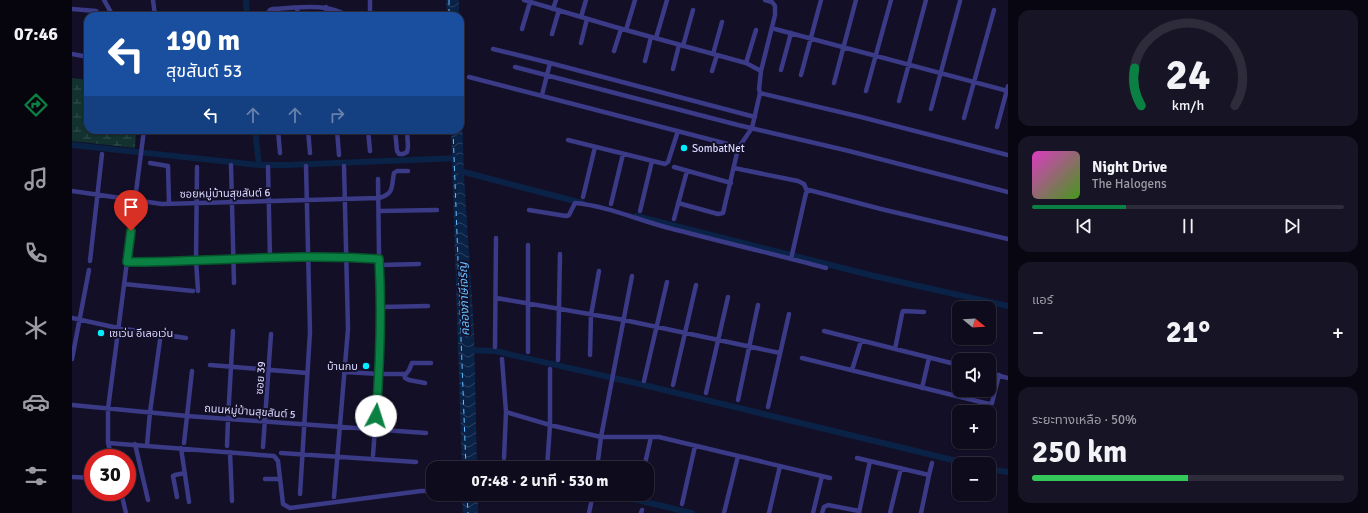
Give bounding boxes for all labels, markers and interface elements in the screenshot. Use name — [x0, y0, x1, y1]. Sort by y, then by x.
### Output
text: 07:46 — [14, 23, 58, 45]
text: 190 m — [166, 24, 240, 58]
icon: left — [100, 28, 152, 80]
text: 24 — [1166, 50, 1210, 101]
text: สุขสันต์ 53 — [166, 60, 242, 82]
icon: directions — [22, 91, 50, 119]
text: km/h — [1172, 96, 1204, 113]
icon: left — [200, 104, 222, 126]
icon: ahead — [242, 104, 264, 126]
icon: ahead — [284, 104, 306, 126]
icon: right — [326, 104, 348, 126]
place label: SombatNet — [692, 142, 745, 155]
marker: SombatNet — [679, 143, 689, 153]
text: Night Drive — [1092, 158, 1167, 176]
icon: music — [22, 165, 50, 193]
text: The Halogens — [1092, 176, 1167, 192]
street label: ซอยหมู่บ้านสุขสันต์ 6 — [180, 186, 271, 201]
pin — [114, 190, 148, 231]
icon: arrive — [120, 196, 142, 218]
icon: previous — [1073, 215, 1095, 237]
icon: pause — [1177, 215, 1199, 237]
icon: next — [1281, 215, 1303, 237]
icon: phone — [22, 239, 50, 267]
water label: คลองภาษีเจริญ — [456, 261, 473, 336]
text: แอร์ — [1032, 292, 1053, 308]
north arrow — [952, 301, 996, 345]
map controls — [952, 301, 996, 501]
icon: climate — [22, 314, 50, 342]
text: 21° — [1166, 314, 1210, 351]
text: − — [1032, 319, 1044, 346]
text: + — [1332, 319, 1344, 346]
place label: เซเว่น อีเลอเว่น — [109, 327, 173, 340]
marker: เซเว่น อีเลอเว่น — [96, 328, 106, 338]
button: sound — [952, 353, 996, 397]
place label: บ้านกบ — [327, 360, 358, 373]
street label: ซอย 39 — [253, 361, 268, 395]
marker: บ้านกบ — [361, 361, 371, 371]
icon: car — [22, 388, 50, 416]
position arrow — [355, 395, 397, 437]
street label: ถนนหมู่บ้านสุขสันต์ 5 — [204, 402, 296, 421]
button: + — [952, 405, 996, 449]
text: ระยะทางเหลือ · 50% — [1032, 412, 1137, 428]
text: 250 km — [1032, 434, 1127, 471]
speed limit sign: 30 — [84, 449, 136, 501]
button: − — [952, 457, 996, 501]
icon: filters — [22, 462, 50, 490]
text: 07:48 · 2 นาที · 530 m — [472, 472, 608, 490]

